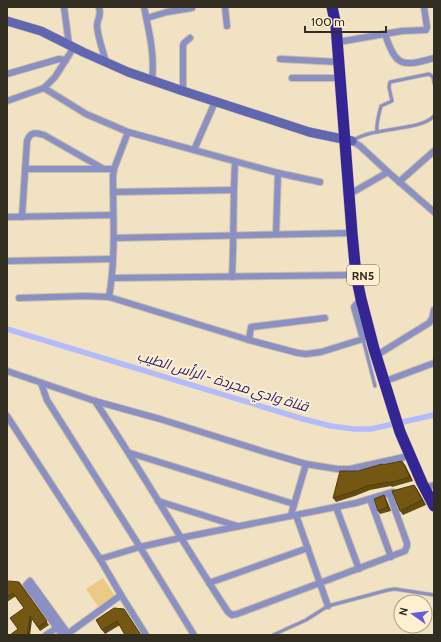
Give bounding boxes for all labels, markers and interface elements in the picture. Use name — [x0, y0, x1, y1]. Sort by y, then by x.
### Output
scale bar — [305, 8, 386, 34]
text: 100 m — [311, 14, 345, 29]
road number: RN5 — [347, 265, 379, 285]
water label: قناة وادي مجردة - الرأس الطيب — [134, 346, 312, 419]
north arrow — [393, 594, 433, 634]
text: N — [396, 606, 411, 617]

